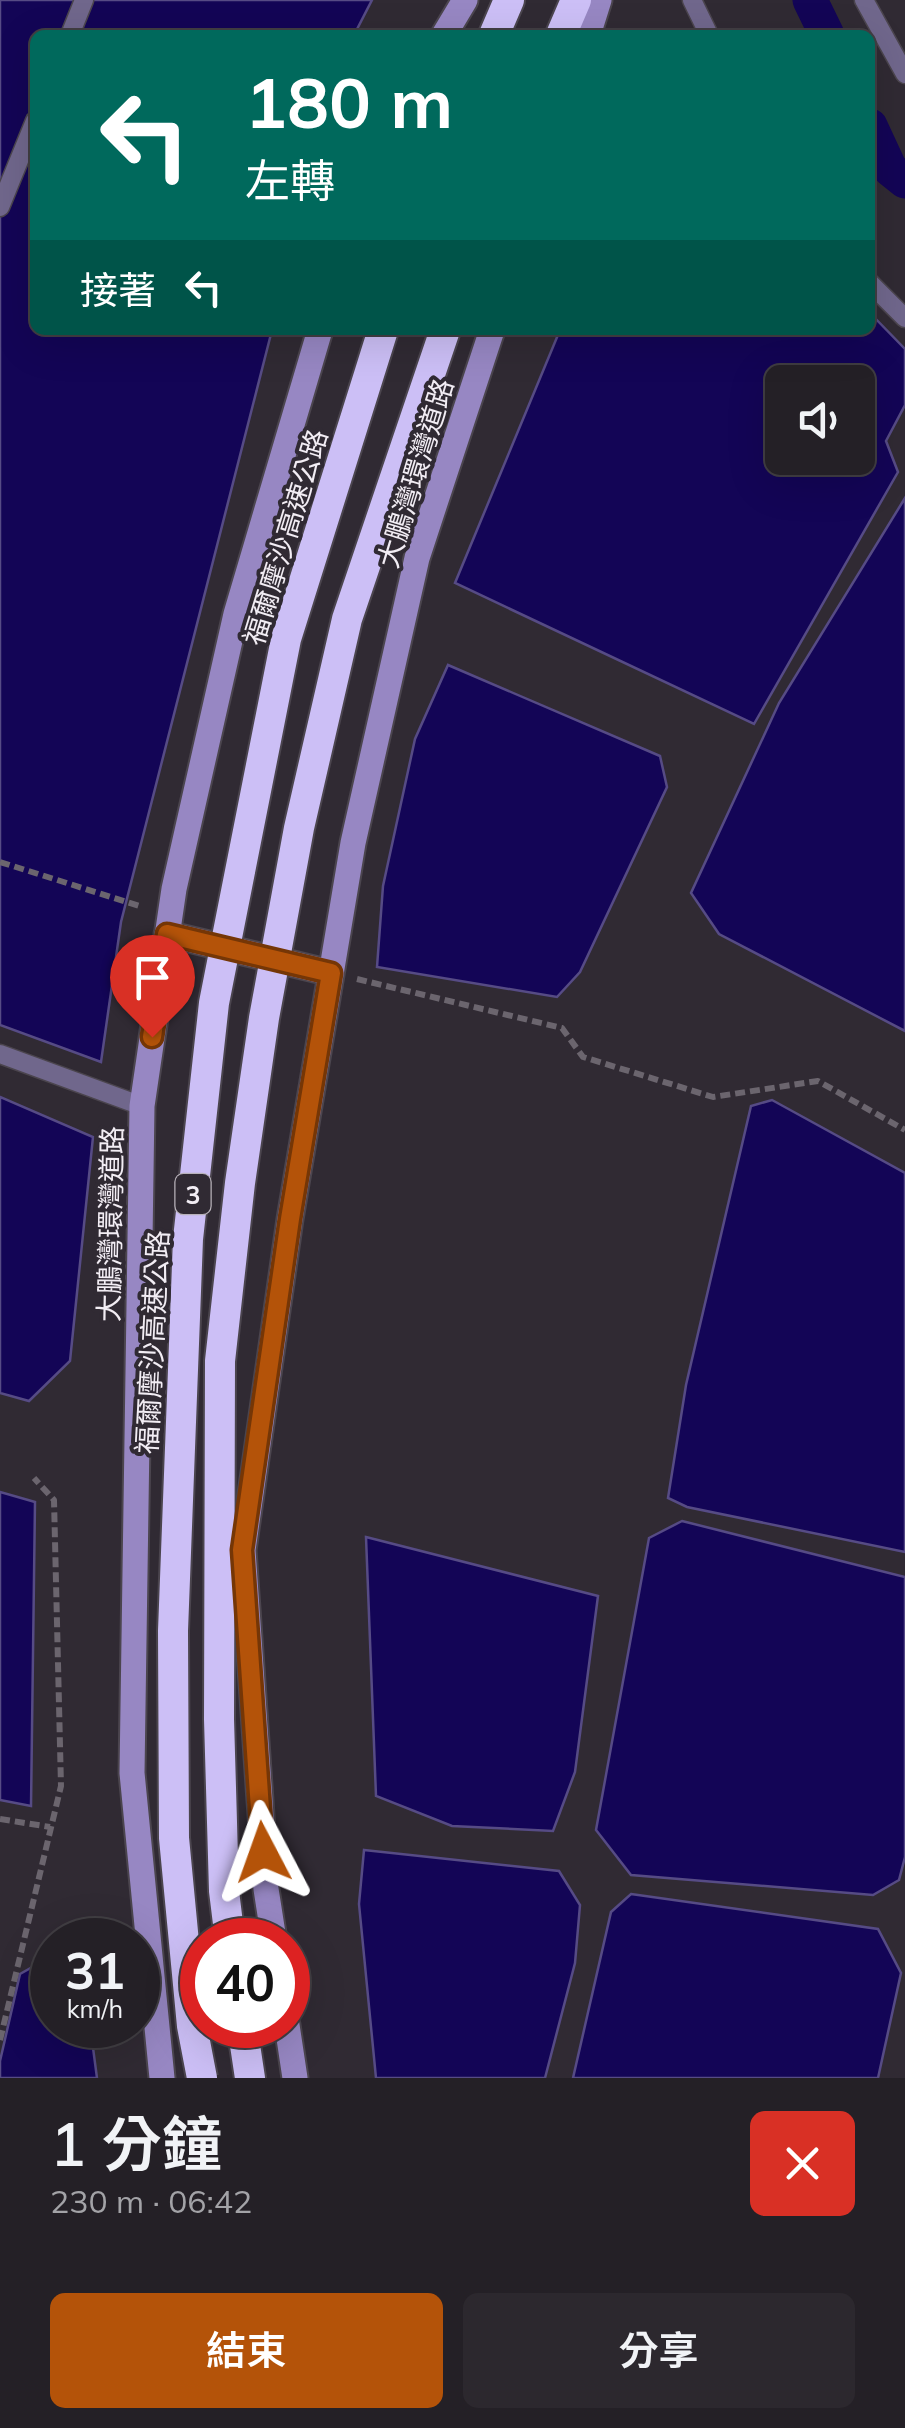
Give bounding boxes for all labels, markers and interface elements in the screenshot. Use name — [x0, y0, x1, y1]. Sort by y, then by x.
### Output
text: 180 m — [245, 58, 453, 146]
icon: left — [80, 70, 210, 200]
text: 左轉 — [245, 152, 335, 208]
icon: left — [176, 260, 231, 315]
text: 接著 — [80, 266, 156, 314]
map controls — [765, 365, 875, 475]
button: sound — [765, 365, 875, 475]
street label: 大鵬灣環灣道路 — [370, 374, 460, 572]
street label: 福爾摩沙高速公路 — [236, 425, 334, 649]
pin — [110, 935, 195, 1038]
icon: arrive — [125, 950, 180, 1005]
street label: 大鵬灣環灣道路 — [91, 1126, 129, 1322]
road number: 3 — [176, 1174, 210, 1214]
street label: 福爾摩沙高速公路 — [129, 1229, 175, 1455]
position arrow — [211, 1800, 315, 1904]
speed limit sign: 40 — [180, 1918, 310, 2048]
text: 31 — [65, 1939, 125, 2002]
text: km/h — [67, 1993, 123, 2024]
text: 1 分鐘 — [50, 2106, 222, 2181]
button: close — [750, 2111, 855, 2216]
text: 230 m · 06:42 — [50, 2181, 252, 2221]
button: 結束 — [50, 2293, 443, 2408]
button: 分享 — [463, 2293, 855, 2408]

